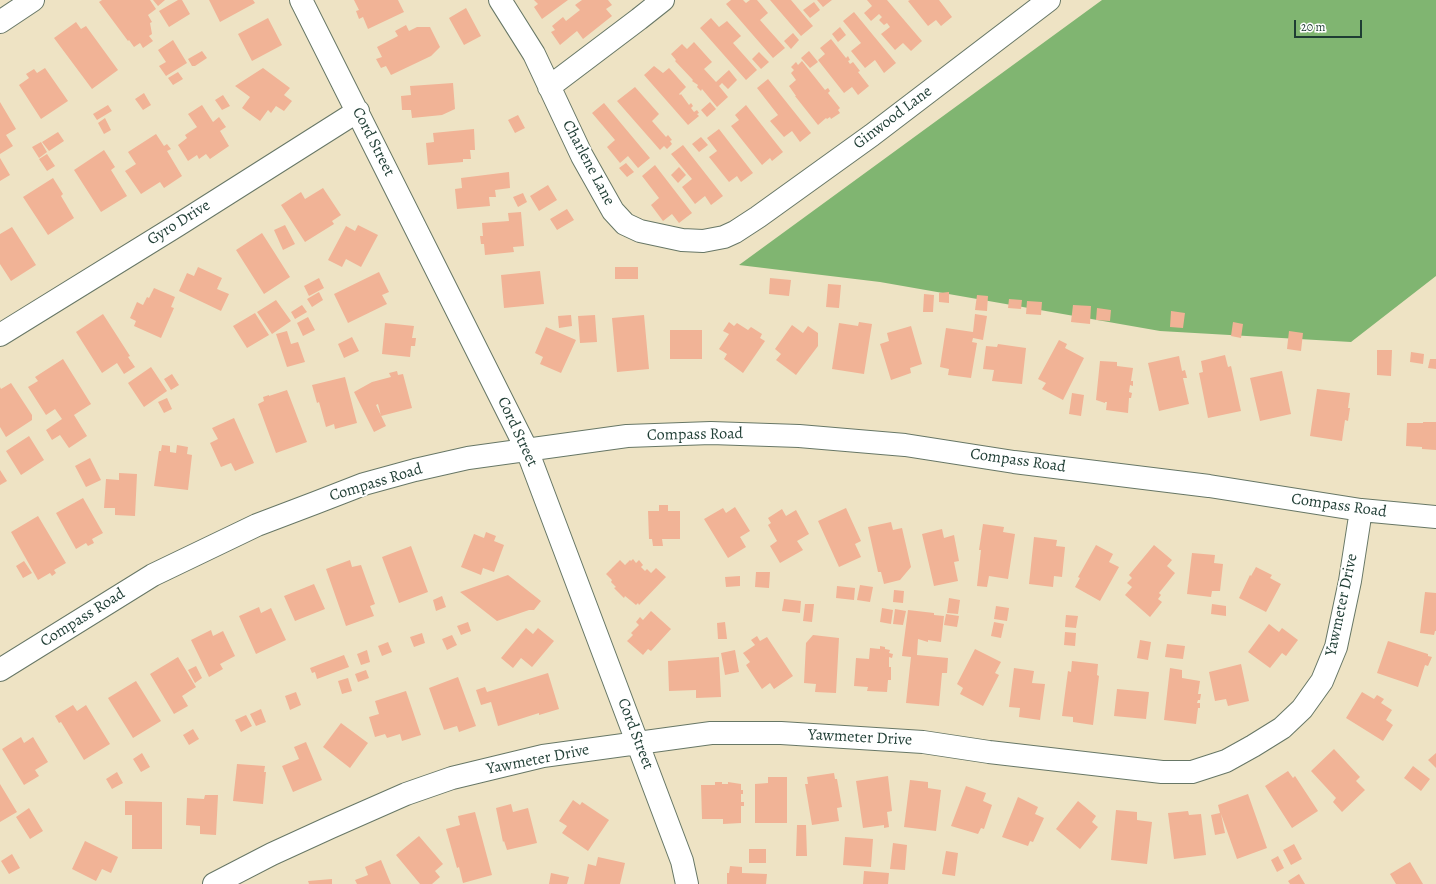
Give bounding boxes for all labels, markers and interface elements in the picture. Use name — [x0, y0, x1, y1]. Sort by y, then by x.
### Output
scale bar — [1296, 12, 1364, 38]
text: 20 m — [1301, 19, 1325, 35]
street label: Ginwood Lane — [850, 82, 936, 154]
street label: Cord Street — [347, 104, 399, 180]
street label: Charlene Lane — [557, 117, 619, 209]
street label: Gyro Drive — [144, 196, 214, 250]
street label: Cord Street — [493, 394, 541, 470]
street label: Compass Road — [647, 425, 743, 445]
street label: Compass Road — [969, 445, 1067, 477]
street label: Compass Road — [327, 460, 425, 506]
street label: Compass Road — [1290, 490, 1388, 522]
street label: Yawmeter Drive — [1322, 552, 1362, 658]
street label: Compass Road — [37, 584, 129, 652]
street label: Cord Street — [613, 696, 657, 772]
street label: Yawmeter Drive — [807, 726, 913, 750]
street label: Yawmeter Drive — [485, 741, 591, 779]

